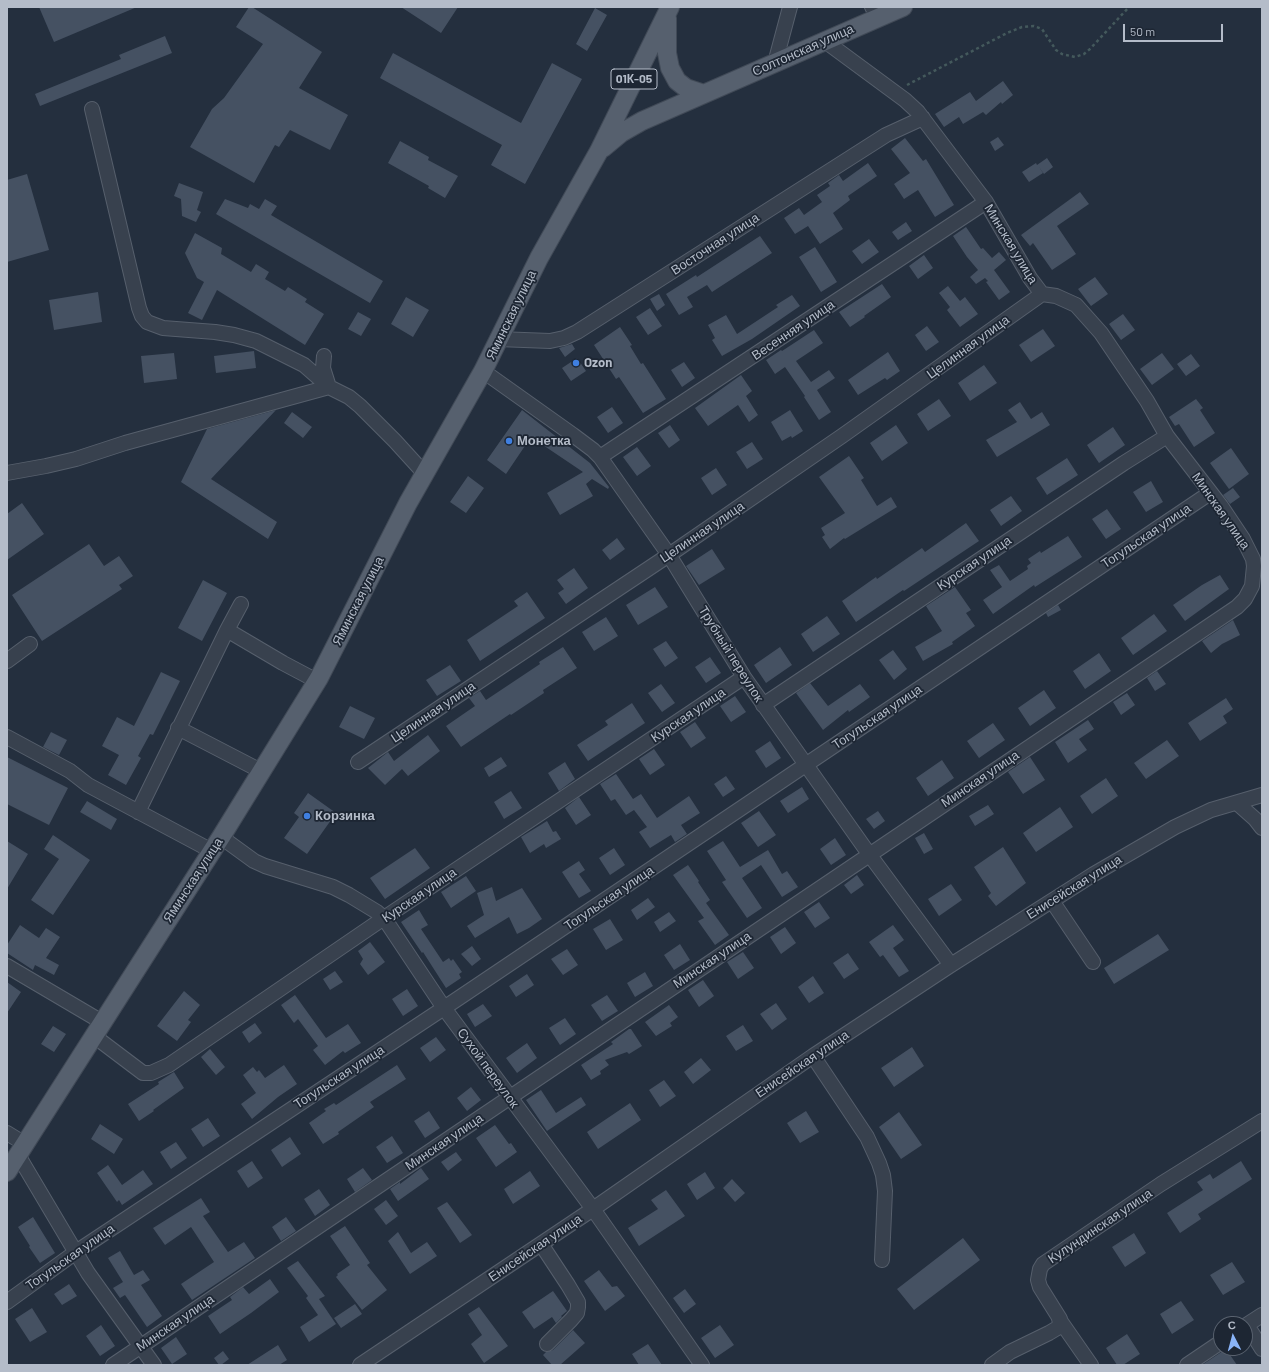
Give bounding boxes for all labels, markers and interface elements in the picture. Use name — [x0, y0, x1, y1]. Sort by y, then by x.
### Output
scale bar — [1125, 16, 1225, 42]
street label: Солтонская улица — [750, 21, 856, 79]
text: 50 m — [1130, 24, 1155, 38]
road number: 01К-05 — [611, 69, 657, 89]
street label: Минская улица — [981, 201, 1041, 287]
street label: Восточная улица — [668, 210, 762, 278]
street label: Яминская улица — [483, 268, 539, 362]
street label: Весенняя улица — [749, 297, 837, 363]
street label: Целинная улица — [924, 312, 1012, 382]
place label: Ozon — [584, 355, 612, 371]
marker: Ozon — [571, 358, 581, 368]
place label: Монетка — [517, 433, 571, 449]
marker: Монетка — [504, 436, 514, 446]
street label: Минская улица — [1189, 470, 1253, 552]
street label: Целинная улица — [657, 498, 747, 566]
street label: Тогульская улица — [1098, 500, 1194, 572]
street label: Курская улица — [934, 532, 1014, 594]
street label: Яминская улица — [329, 554, 387, 648]
street label: Трубный переулок — [695, 603, 767, 705]
street label: Целинная улица — [388, 678, 478, 746]
street label: Тогульская улица — [829, 681, 925, 753]
street label: Курская улица — [648, 684, 728, 746]
street label: Минская улица — [938, 747, 1022, 811]
place label: Корзинка — [315, 808, 375, 824]
marker: Корзинка — [302, 811, 312, 821]
street label: Яминская улица — [160, 835, 226, 925]
street label: Енисейская улица — [1024, 851, 1124, 923]
street label: Тогульская улица — [561, 862, 657, 934]
street label: Курская улица — [379, 864, 459, 926]
street label: Минская улица — [670, 928, 754, 992]
street label: Сухой переулок — [454, 1025, 522, 1111]
street label: Енисейская улица — [752, 1027, 852, 1101]
street label: Тогульская улица — [291, 1042, 387, 1112]
street label: Минская улица — [402, 1110, 486, 1174]
street label: Кулундинская улица — [1045, 1185, 1155, 1267]
street label: Енисейская улица — [485, 1211, 585, 1285]
street label: Тогульская улица — [23, 1221, 117, 1293]
street label: Минская улица — [133, 1291, 217, 1355]
north arrow — [1213, 1316, 1253, 1356]
text: С — [1227, 1318, 1236, 1331]

